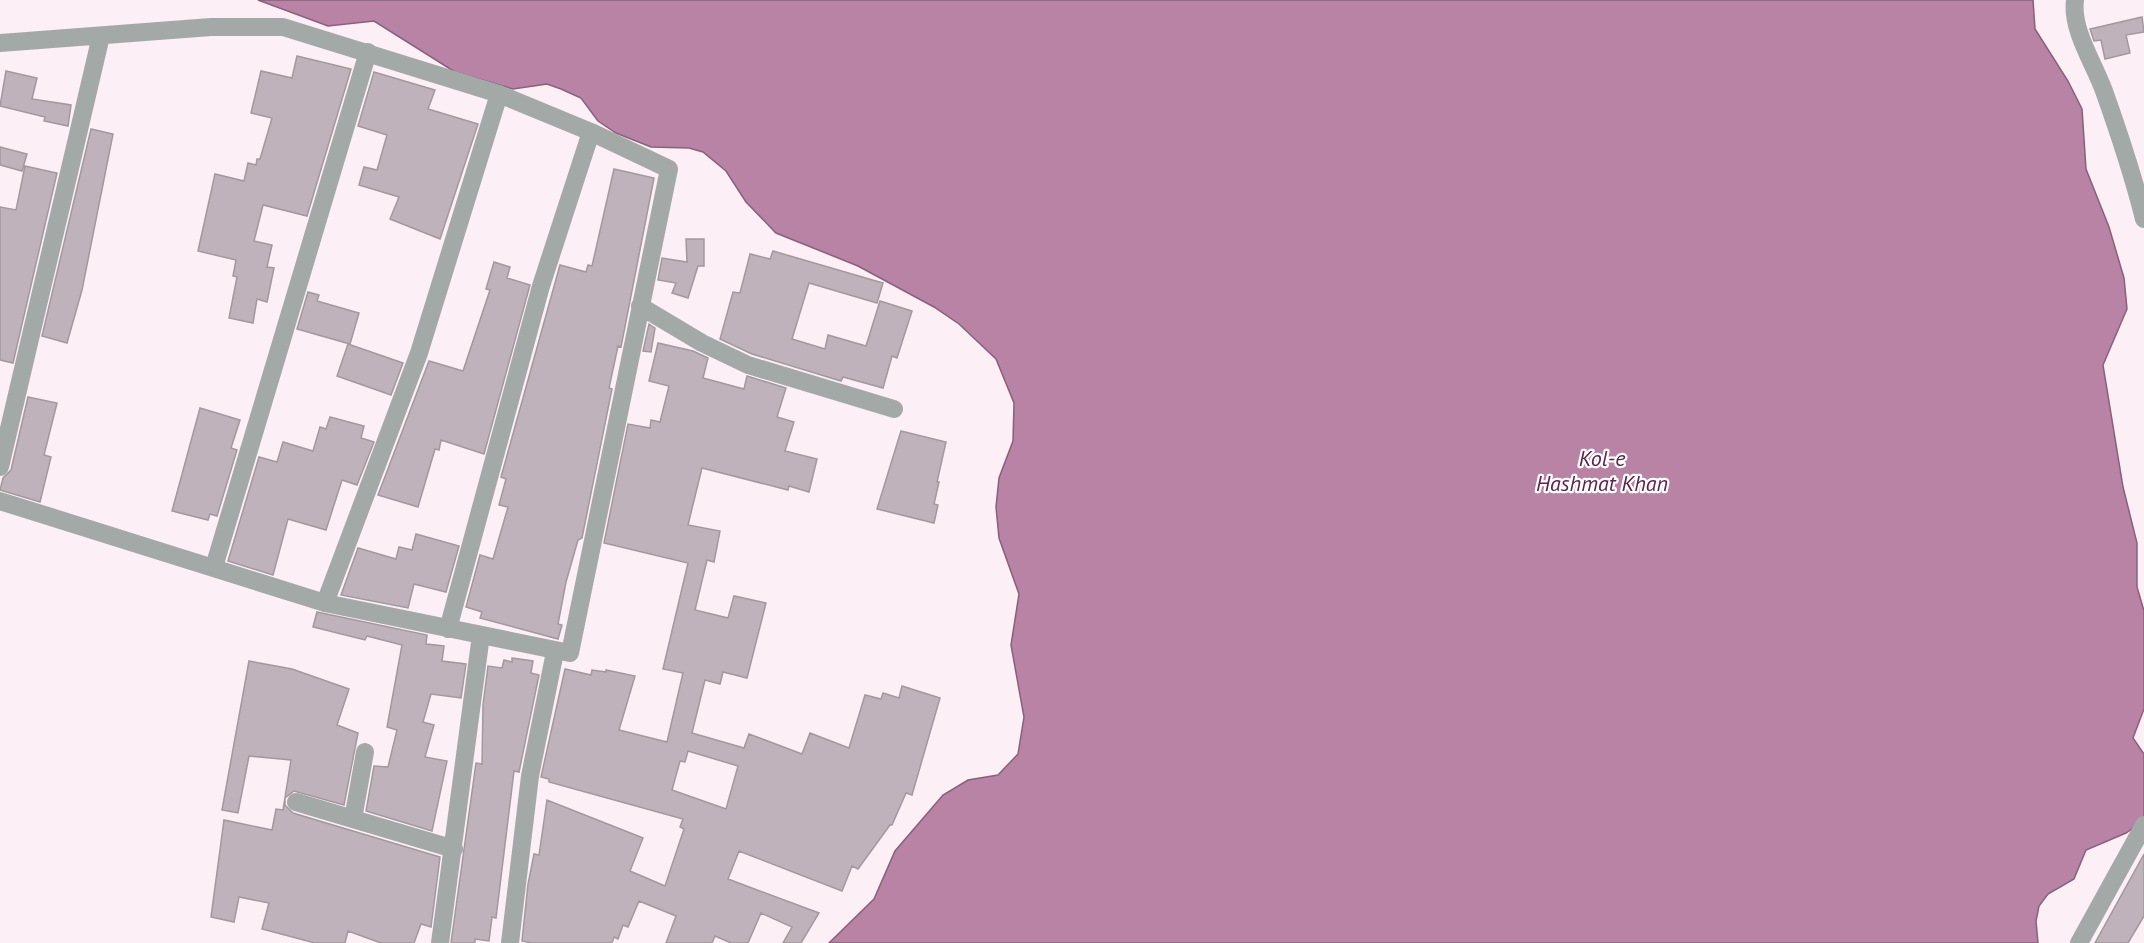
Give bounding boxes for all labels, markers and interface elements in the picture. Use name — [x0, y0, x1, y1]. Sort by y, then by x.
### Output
water label: Kol-e Hashmat Khan — [1536, 444, 1668, 497]

